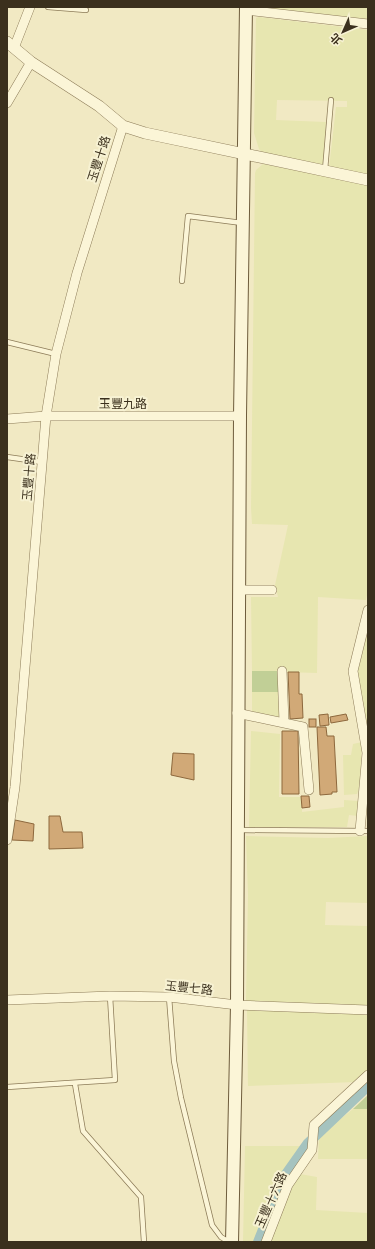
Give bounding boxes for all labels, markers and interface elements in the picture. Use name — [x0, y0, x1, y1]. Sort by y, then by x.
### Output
north arrow — [323, 12, 363, 52]
text: 北 — [326, 30, 345, 49]
street label: 玉豐十路 — [83, 133, 114, 184]
street label: 玉豐九路 — [99, 395, 147, 412]
street label: 玉豐十路 — [18, 452, 39, 502]
street label: 玉豐七路 — [164, 977, 214, 998]
street label: 玉豐十六路 — [251, 1169, 291, 1231]

